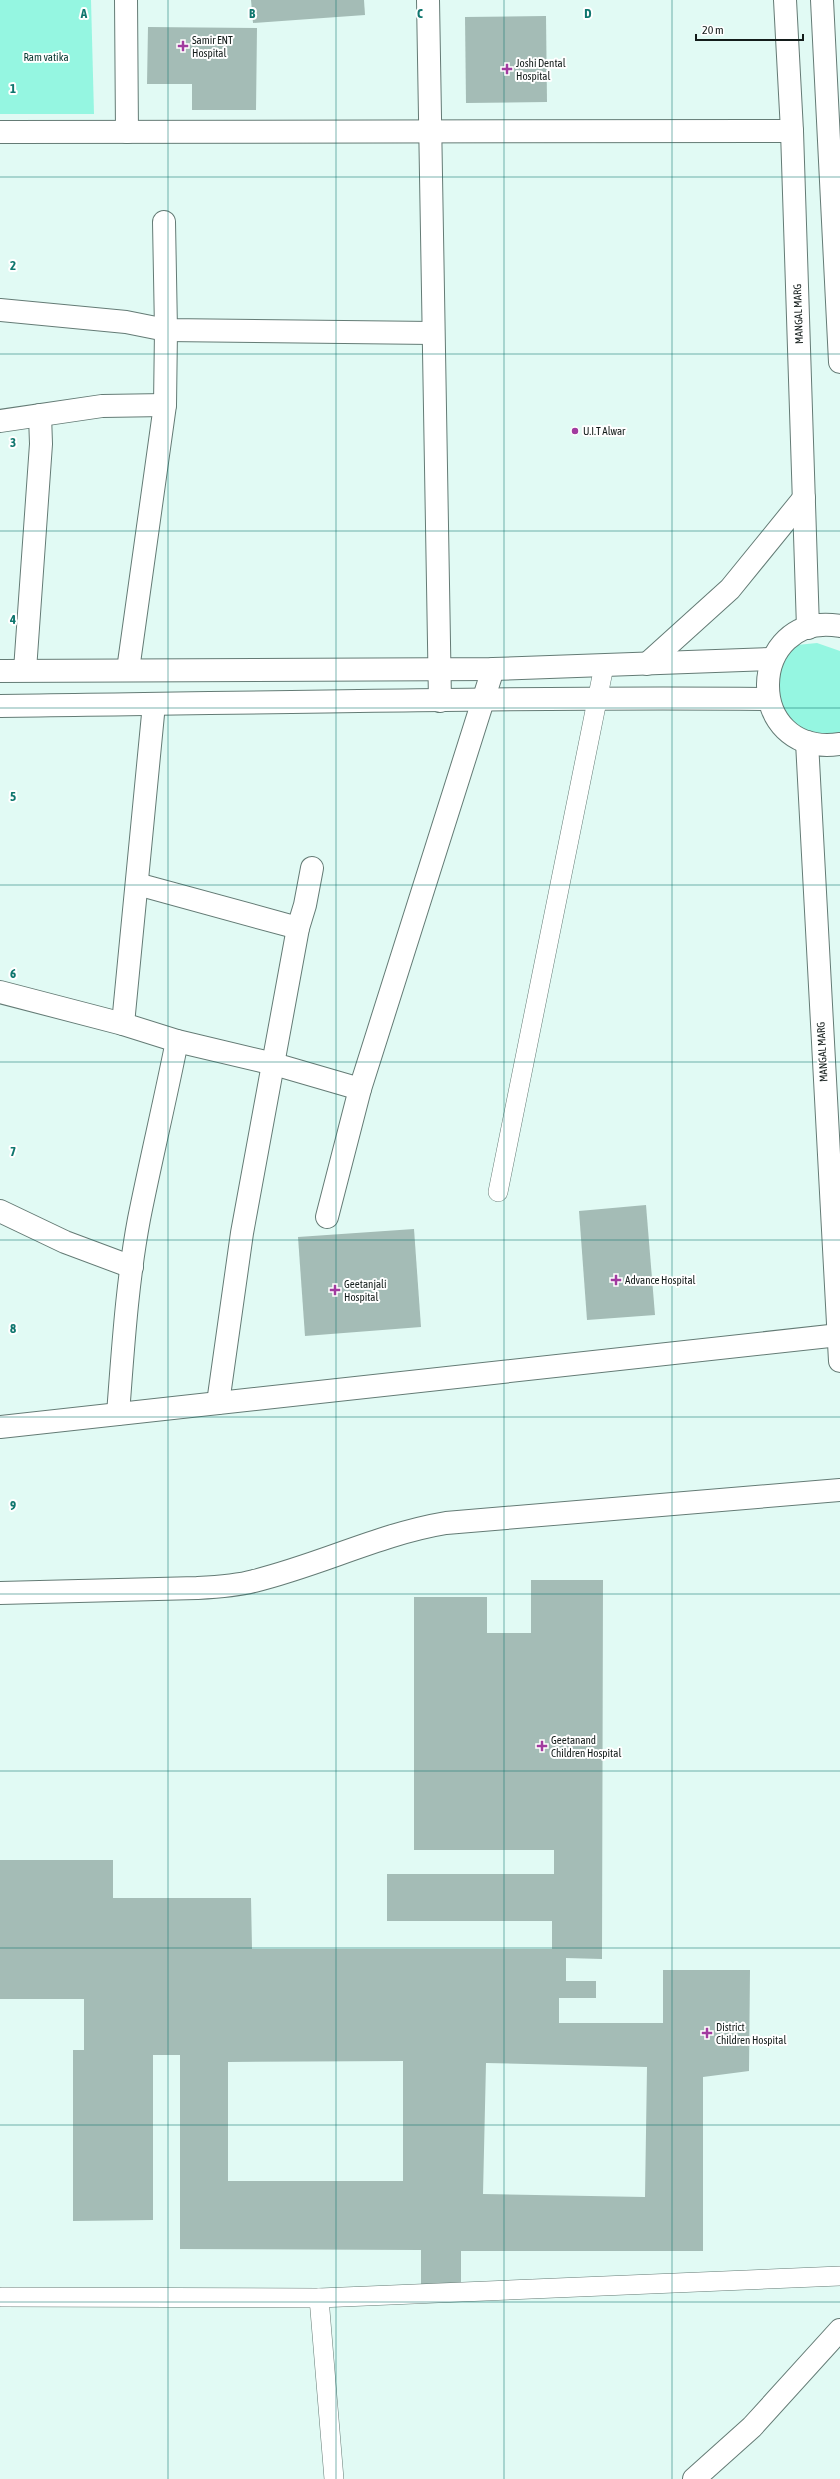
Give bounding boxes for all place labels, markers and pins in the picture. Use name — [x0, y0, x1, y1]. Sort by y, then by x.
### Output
place label: Samir ENT Hospital — [192, 34, 233, 59]
marker: Samir ENT Hospital — [177, 40, 189, 52]
place label: Joshi Dental Hospital — [516, 57, 566, 82]
marker: Joshi Dental Hospital — [501, 63, 513, 75]
place label: U.I.T Alwar — [583, 425, 626, 437]
marker: U.I.T Alwar — [570, 426, 580, 436]
marker: Advance Hospital — [610, 1274, 622, 1286]
place label: Advance Hospital — [625, 1274, 696, 1286]
place label: Geetanjali Hospital — [344, 1278, 386, 1303]
marker: Geetanjali Hospital — [329, 1284, 341, 1296]
place label: Geetanand Children Hospital — [551, 1734, 621, 1759]
marker: Geetanand Children Hospital — [536, 1740, 548, 1752]
place label: District Children Hospital — [716, 2021, 786, 2046]
marker: District Children Hospital — [701, 2027, 713, 2039]

